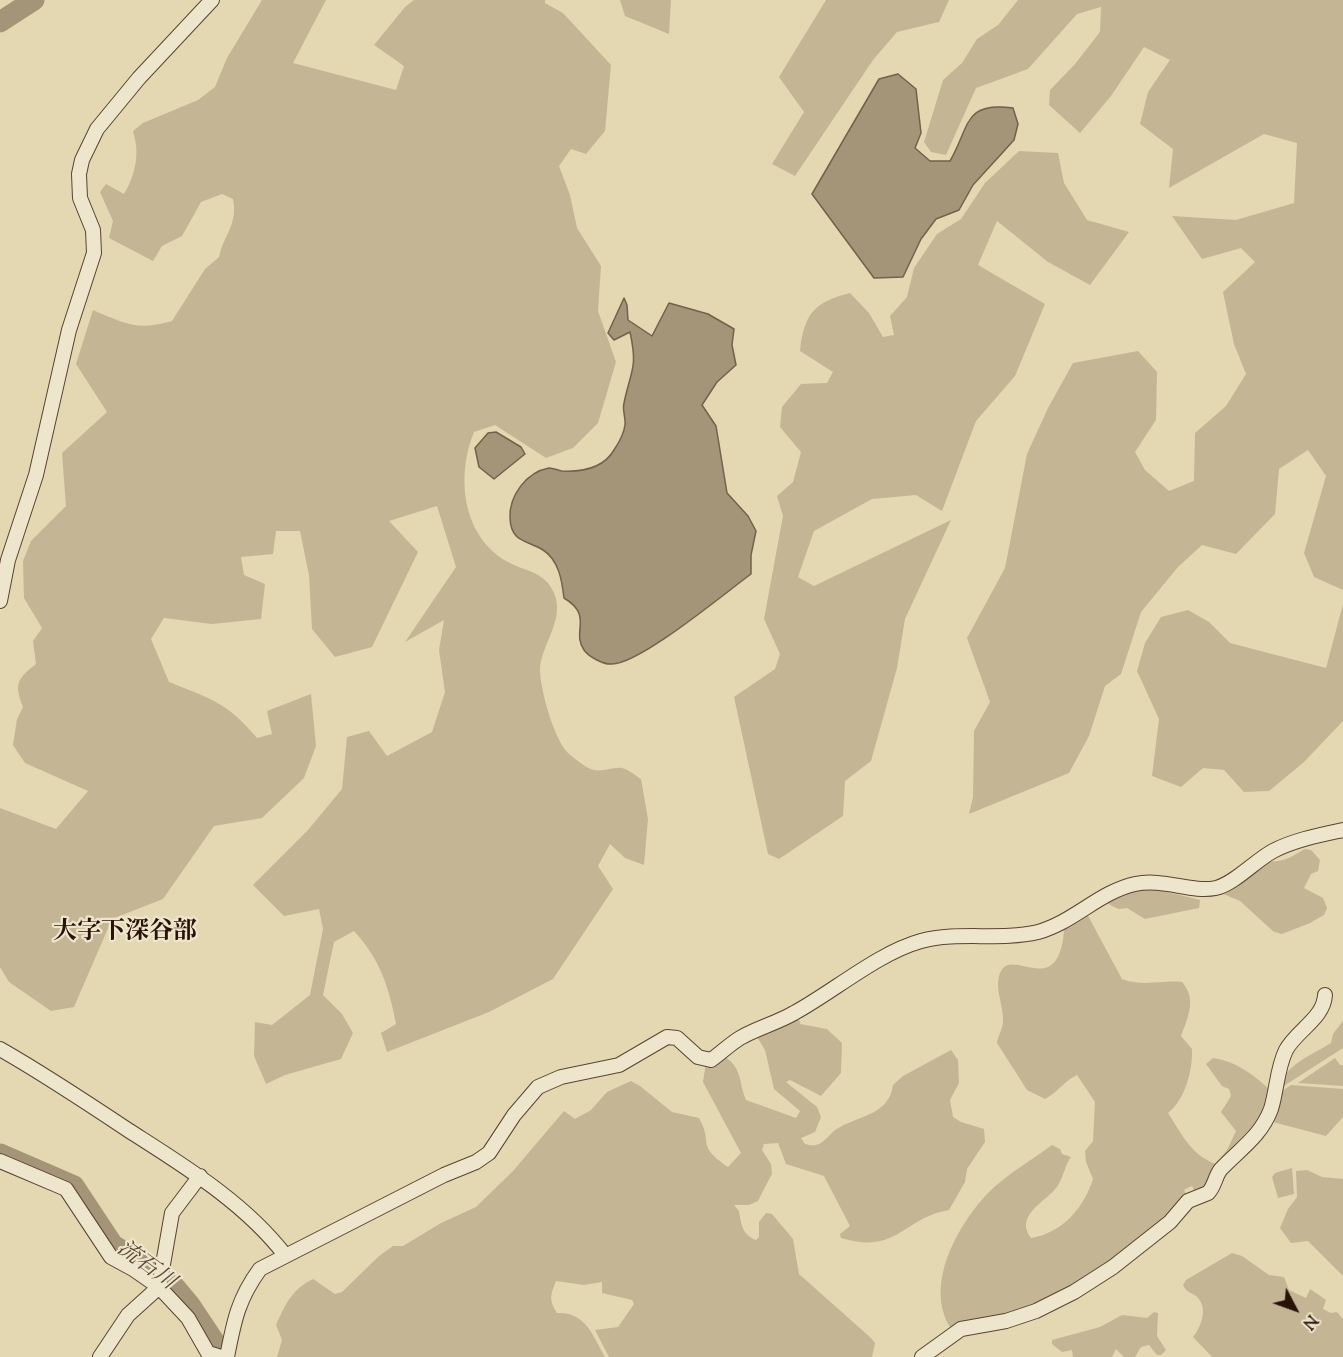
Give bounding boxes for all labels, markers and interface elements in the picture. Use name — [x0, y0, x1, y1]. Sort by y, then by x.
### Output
district label: 大字下深谷部 — [53, 920, 197, 948]
water label: 流石川 — [111, 1237, 179, 1297]
north arrow — [1265, 1279, 1325, 1339]
text: N — [1296, 1309, 1322, 1334]

